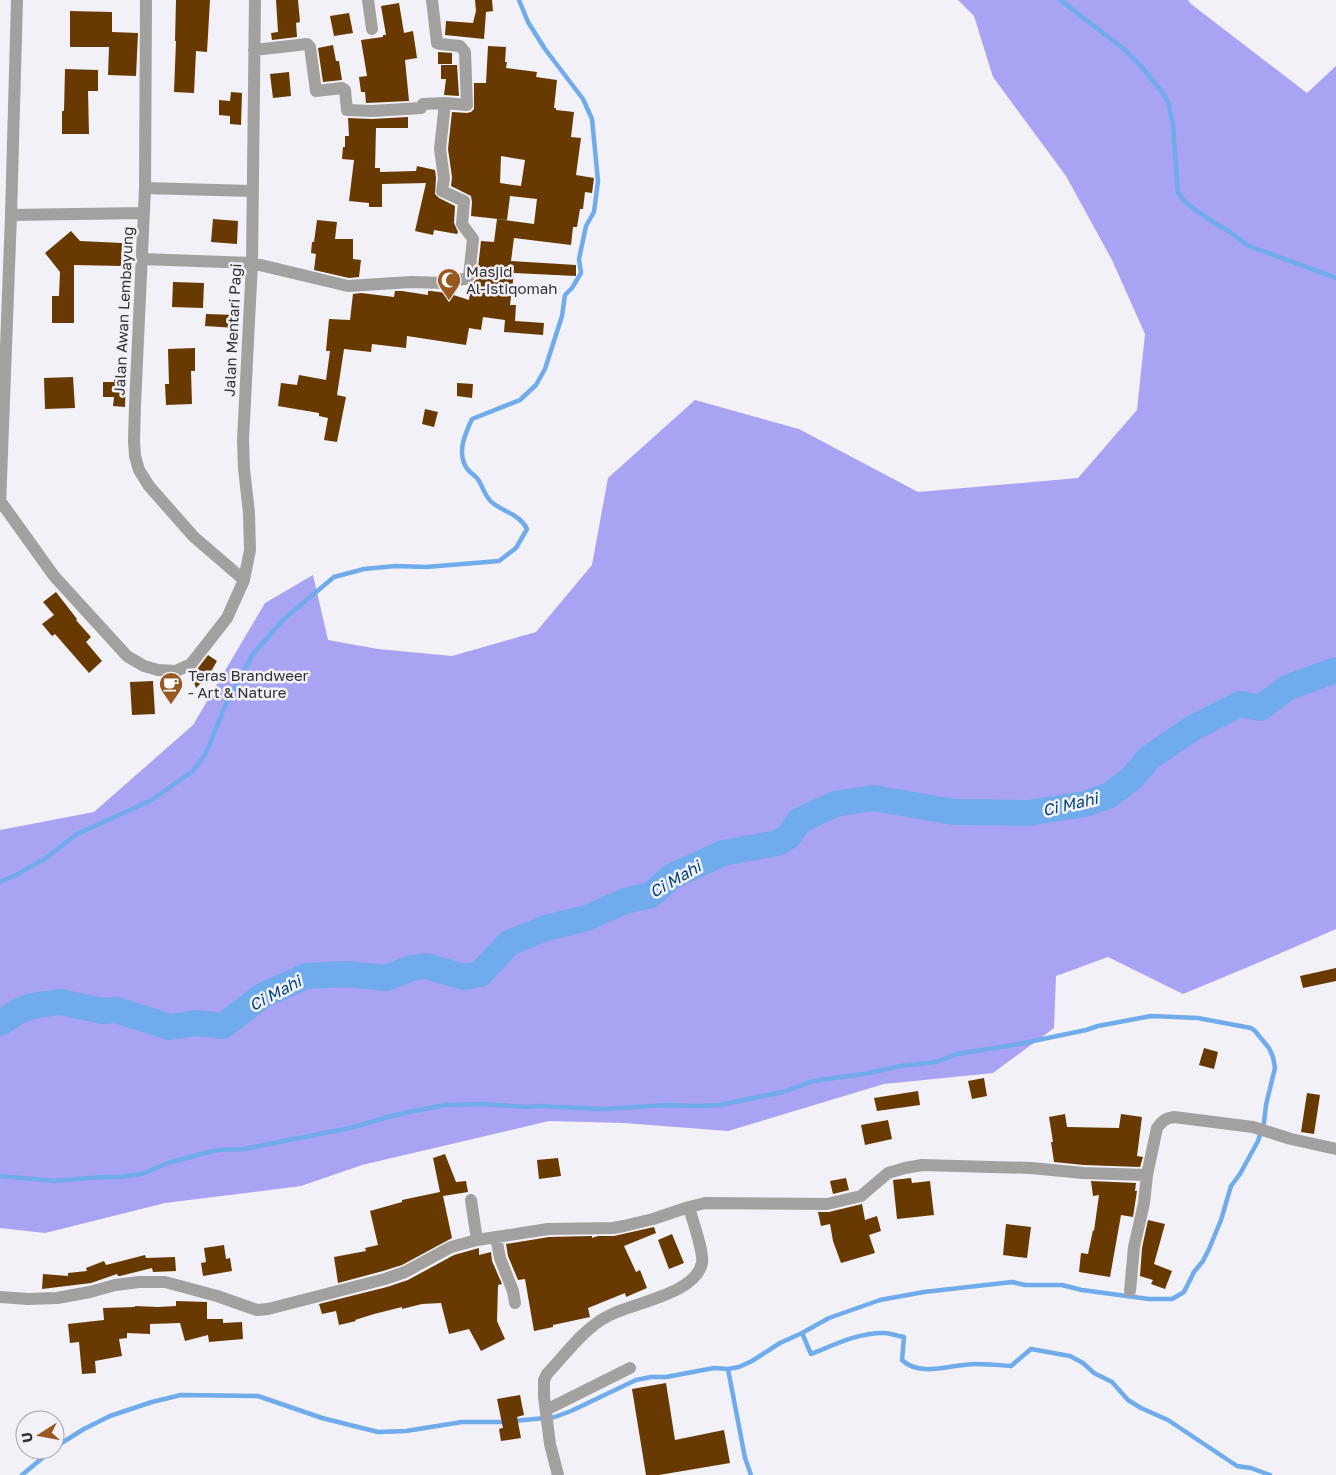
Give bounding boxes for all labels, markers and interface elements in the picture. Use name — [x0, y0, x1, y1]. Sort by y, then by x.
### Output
street label: Jalan Awan Lembayung — [110, 226, 136, 396]
place label: Masjid Al-Istiqomah — [466, 262, 558, 297]
street label: Jalan Mentari Pagi — [220, 263, 244, 397]
mosque icon: Masjid Al-Istiqomah — [436, 267, 462, 301]
place label: Teras Brandweer - Art & Nature — [188, 666, 309, 701]
cafe icon: Teras Brandweer - Art & Nature — [158, 671, 184, 705]
water label: Ci Mahi — [1040, 788, 1101, 820]
water label: Ci Mahi — [646, 855, 706, 902]
water label: Ci Mahi — [246, 970, 306, 1015]
north arrow — [15, 1410, 65, 1460]
text: U — [17, 1431, 36, 1444]

